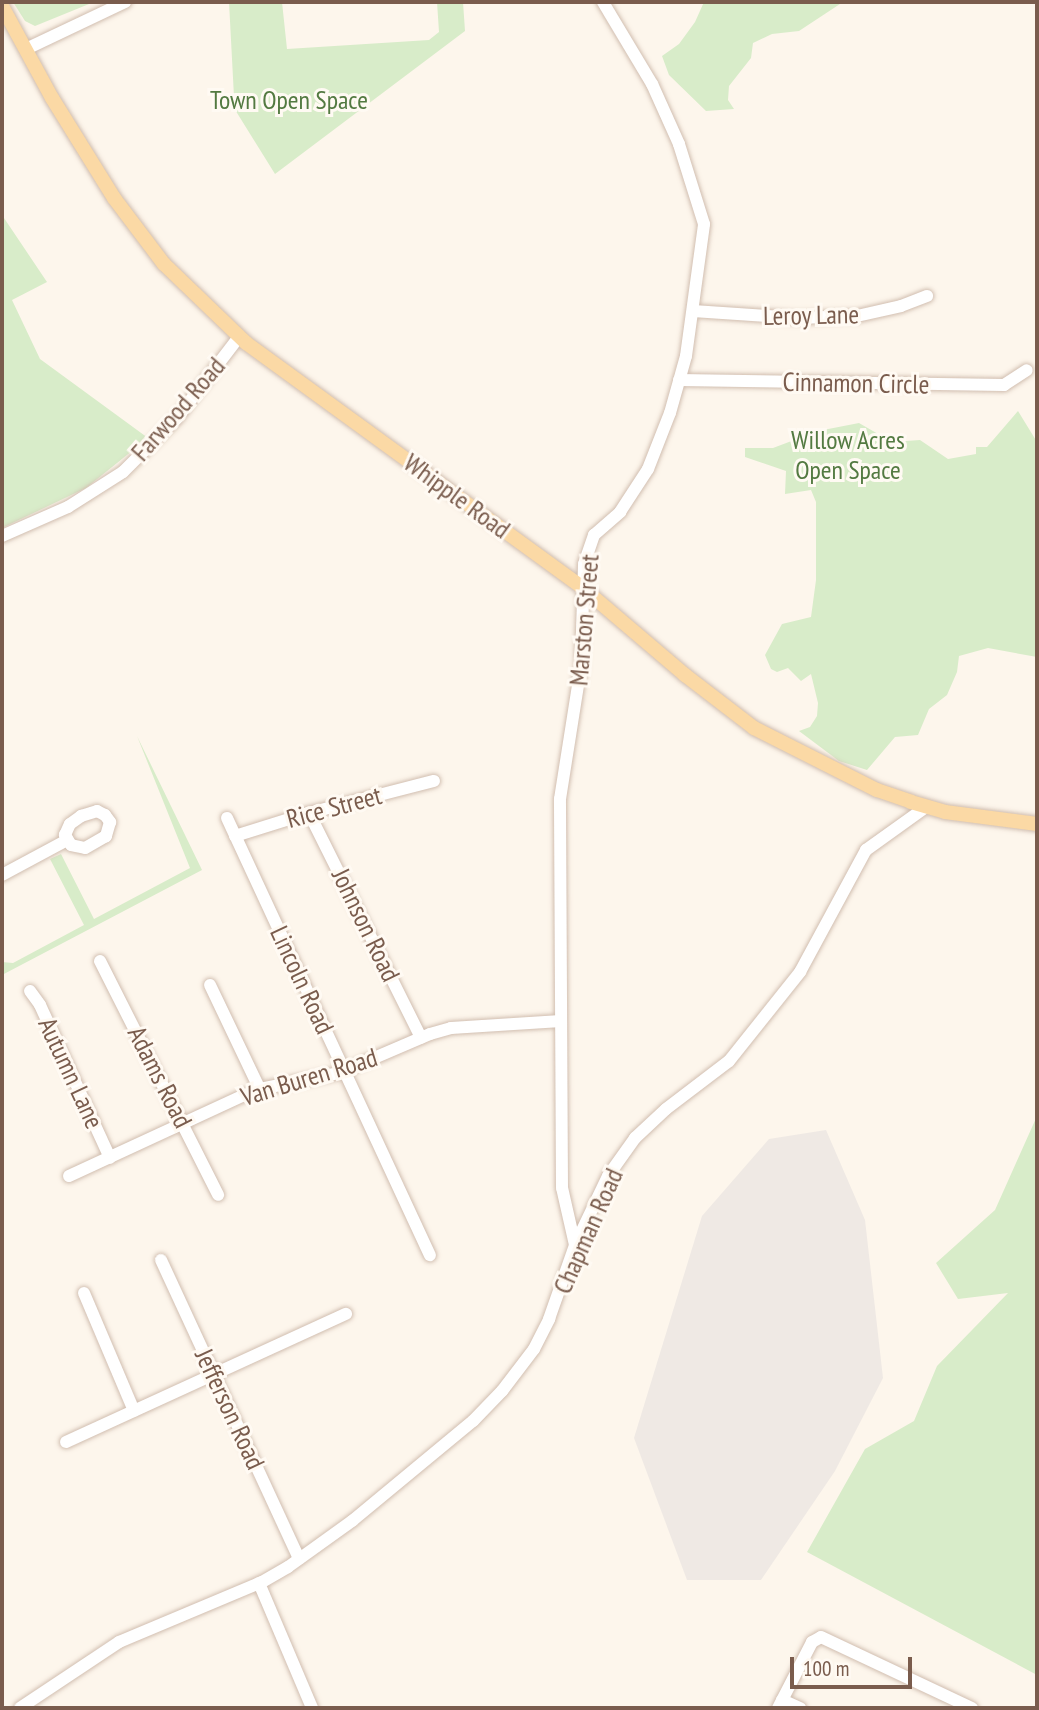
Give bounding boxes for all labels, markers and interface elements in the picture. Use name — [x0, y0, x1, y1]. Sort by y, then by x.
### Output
park label: Town Open Space — [210, 84, 368, 116]
street label: Leroy Lane — [762, 299, 860, 331]
street label: Farwood Road — [125, 351, 231, 467]
street label: Cinnamon Circle — [782, 366, 930, 400]
park label: Willow Acres Open Space — [791, 424, 905, 486]
street label: Whipple Road — [398, 447, 516, 545]
street label: Marston Street — [563, 553, 605, 687]
street label: Rice Street — [283, 779, 385, 835]
street label: Johnson Road — [325, 863, 407, 987]
street label: Lincoln Road — [264, 921, 340, 1039]
street label: Autumn Lane — [32, 1013, 110, 1133]
street label: Adams Road — [121, 1021, 199, 1133]
street label: Van Buren Road — [237, 1041, 381, 1113]
street label: Chapman Road — [547, 1164, 629, 1298]
street label: Jefferson Road — [189, 1344, 271, 1474]
scale bar — [794, 1644, 916, 1688]
text: 100 m — [803, 1655, 849, 1682]

